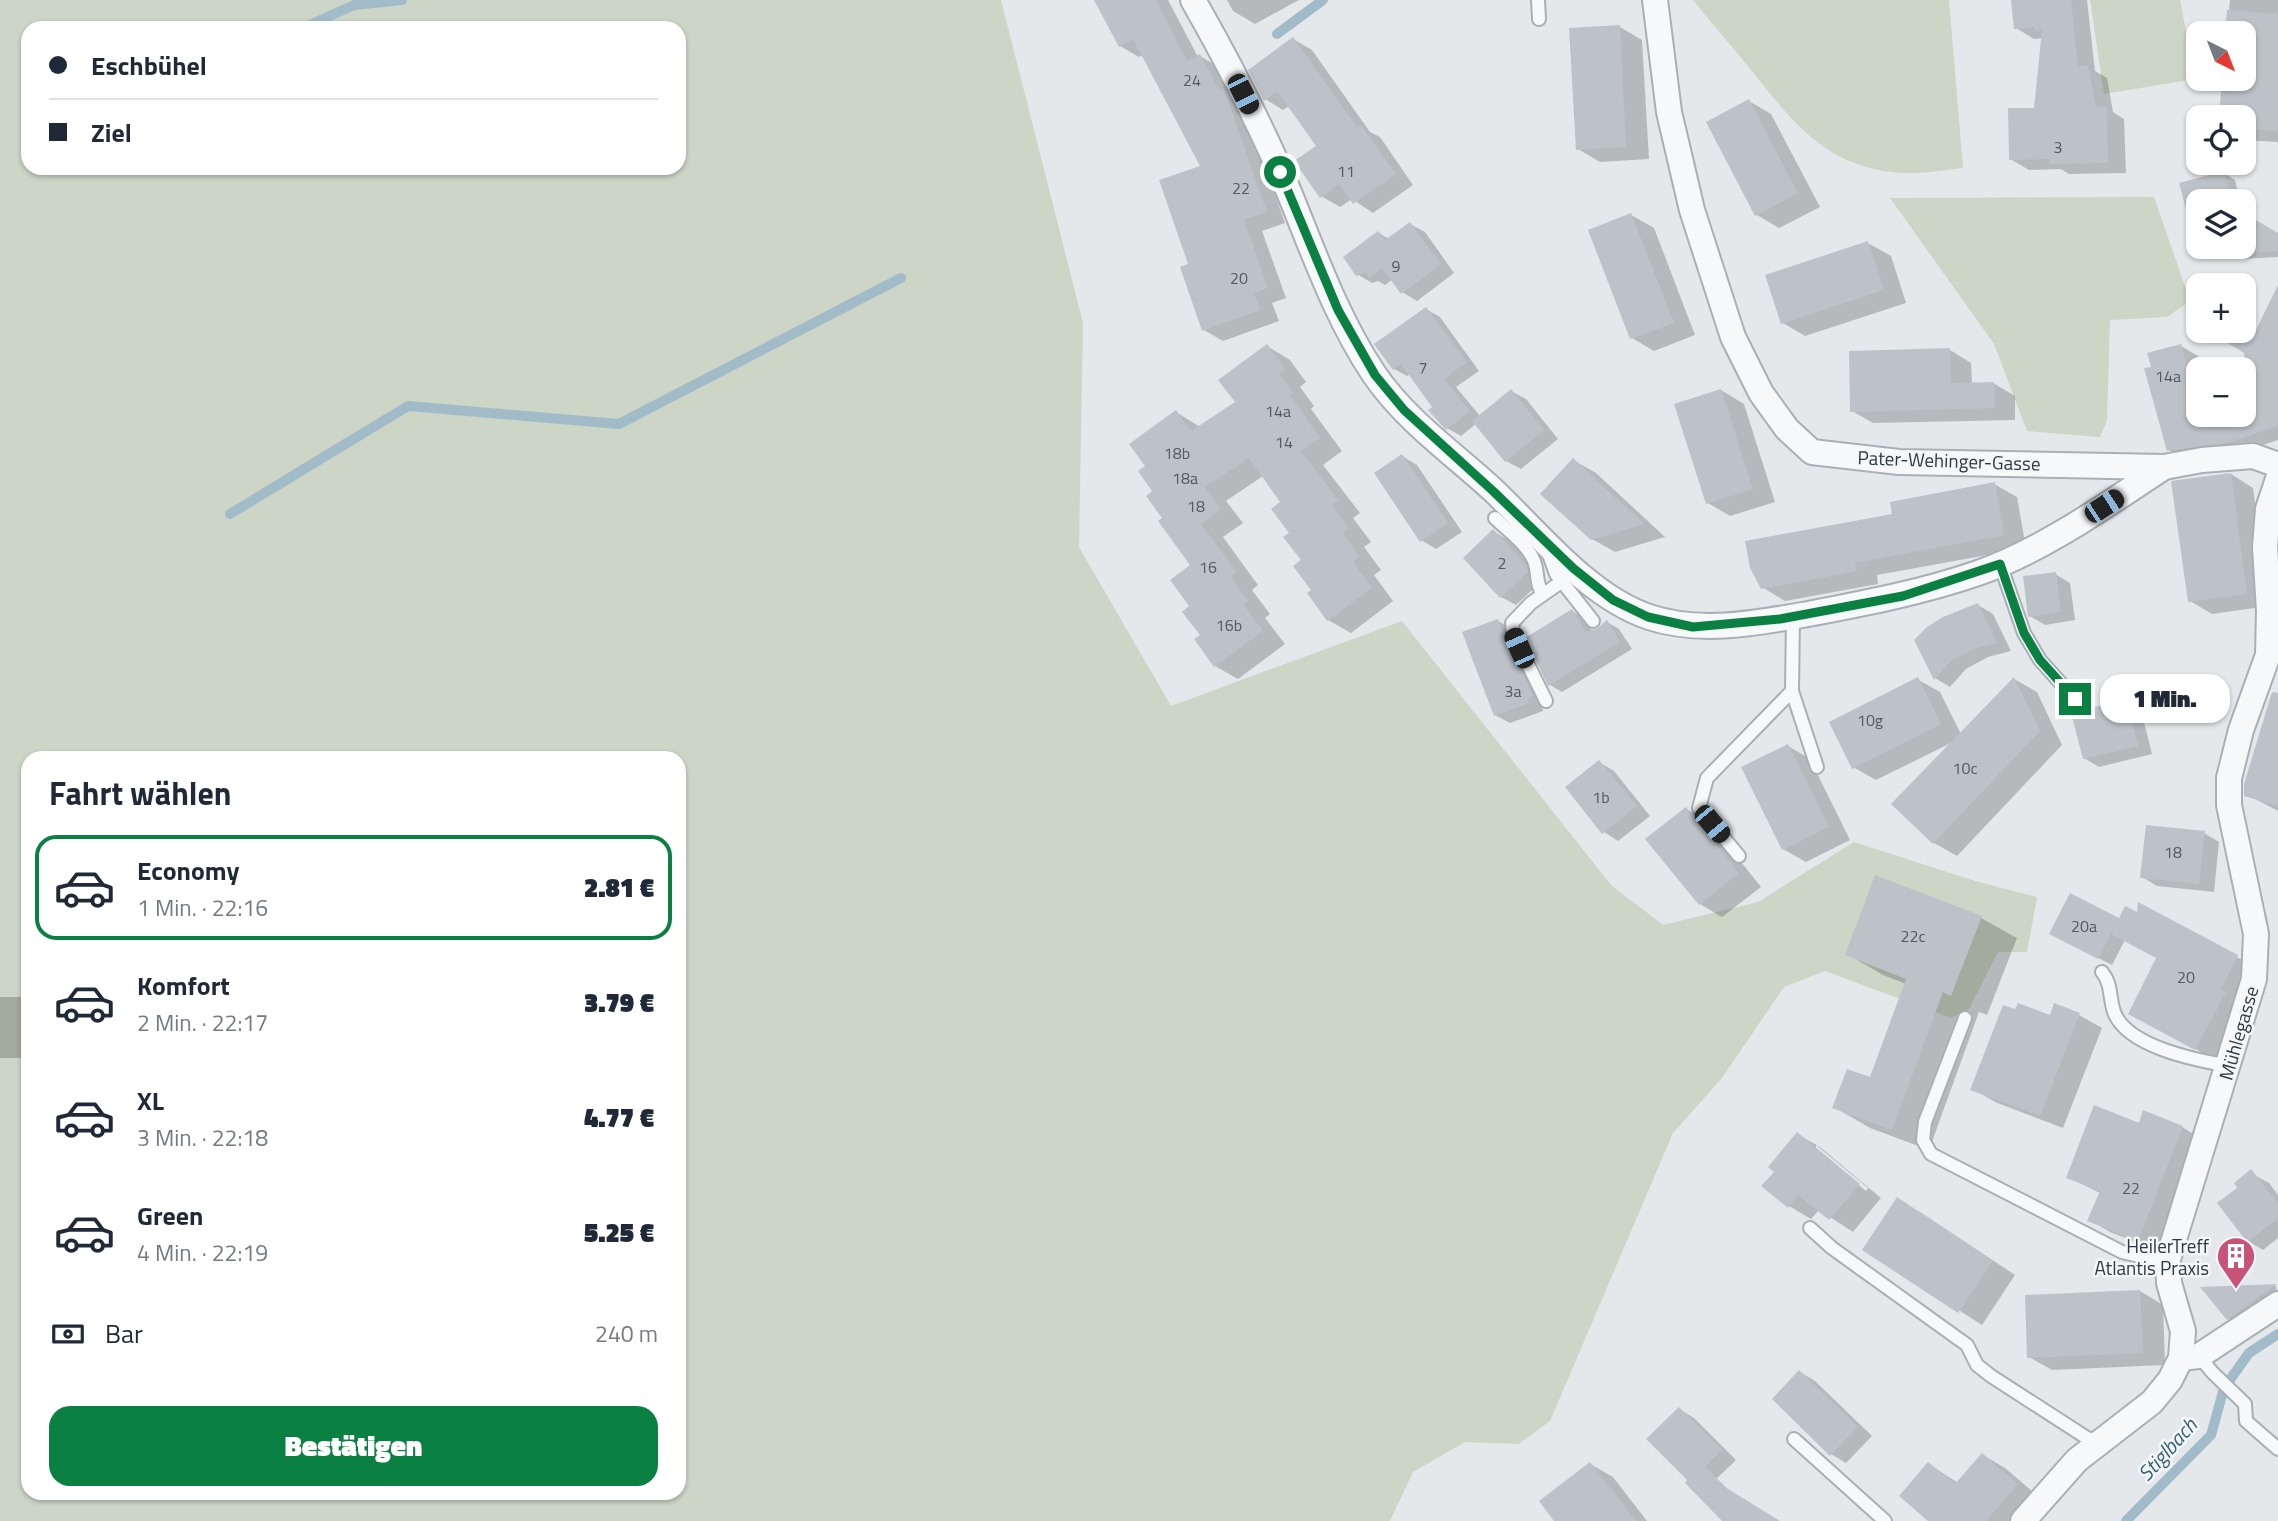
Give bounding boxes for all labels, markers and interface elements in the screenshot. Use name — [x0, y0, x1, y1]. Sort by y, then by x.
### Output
north arrow — [2186, 21, 2256, 91]
map controls — [2186, 21, 2256, 427]
text: Eschbühel — [91, 46, 207, 85]
house number: 24 — [1183, 68, 1201, 92]
car — [1225, 71, 1262, 117]
button: locate — [2186, 105, 2256, 175]
text: Ziel — [91, 113, 132, 152]
house number: 3 — [2054, 135, 2062, 159]
route start — [1264, 156, 1296, 188]
house number: 11 — [1337, 159, 1355, 183]
house number: 22 — [1232, 176, 1250, 200]
button: layers — [2186, 189, 2256, 259]
house number: 9 — [1392, 254, 1401, 278]
house number: 20 — [1230, 266, 1248, 290]
button: + — [2186, 273, 2256, 343]
house number: 7 — [1419, 355, 1427, 379]
button: − — [2186, 357, 2256, 427]
house number: 14a — [2155, 364, 2181, 388]
house number: 14a — [1265, 399, 1291, 423]
house number: 14 — [1275, 430, 1293, 454]
house number: 18b — [1164, 441, 1190, 465]
street label: Pater-Wehinger-Gasse — [1857, 442, 2041, 478]
house number: 18a — [1172, 466, 1198, 490]
car — [2081, 486, 2128, 526]
house number: 18 — [1187, 494, 1205, 518]
house number: 2 — [1498, 551, 1506, 575]
house number: 16 — [1199, 555, 1217, 579]
house number: 16b — [1216, 613, 1242, 637]
car — [1501, 625, 1538, 671]
callout: 1 Min. — [2100, 674, 2229, 724]
house number: 3a — [1505, 679, 1521, 703]
text: 1 Min. — [2133, 681, 2197, 716]
route end — [2059, 683, 2091, 715]
house number: 10g — [1857, 708, 1883, 732]
house number: 10c — [1953, 756, 1977, 780]
text: Fahrt wählen — [49, 769, 232, 817]
house number: 1b — [1592, 785, 1610, 809]
car — [1691, 801, 1734, 847]
house number: 18 — [2164, 840, 2182, 864]
text: Economy — [137, 851, 239, 890]
icon: car — [53, 856, 116, 919]
text: 2.81 € — [584, 868, 654, 907]
text: 1 Min. · 22:16 — [137, 890, 268, 925]
house number: 20a — [2071, 914, 2097, 938]
house number: 22c — [1901, 924, 1925, 948]
house number: 20 — [2177, 965, 2195, 989]
text: Komfort — [137, 966, 230, 1005]
icon: car — [53, 971, 116, 1034]
street label: Mühlegasse — [2211, 982, 2265, 1084]
text: 3.79 € — [584, 983, 654, 1022]
text: 2 Min. · 22:17 — [137, 1005, 268, 1040]
text: XL — [137, 1081, 164, 1120]
icon: car — [53, 1086, 116, 1149]
text: 4.77 € — [584, 1098, 654, 1137]
text: 3 Min. · 22:18 — [137, 1120, 268, 1155]
house number: 22 — [2122, 1176, 2140, 1200]
text: Green — [137, 1196, 203, 1235]
icon: car — [53, 1201, 116, 1264]
text: 5.25 € — [584, 1213, 654, 1252]
place label: HeilerTreff Atlantis Praxis — [2094, 1231, 2210, 1282]
text: 4 Min. · 22:19 — [137, 1235, 268, 1270]
building icon: HeilerTreff Atlantis Praxis — [2215, 1235, 2257, 1290]
text: Bar — [105, 1314, 143, 1353]
icon: cash — [49, 1315, 87, 1353]
text: 240 m — [595, 1316, 658, 1351]
button: Bestätigen — [49, 1406, 658, 1486]
water label: Stiglbach — [2130, 1410, 2205, 1488]

